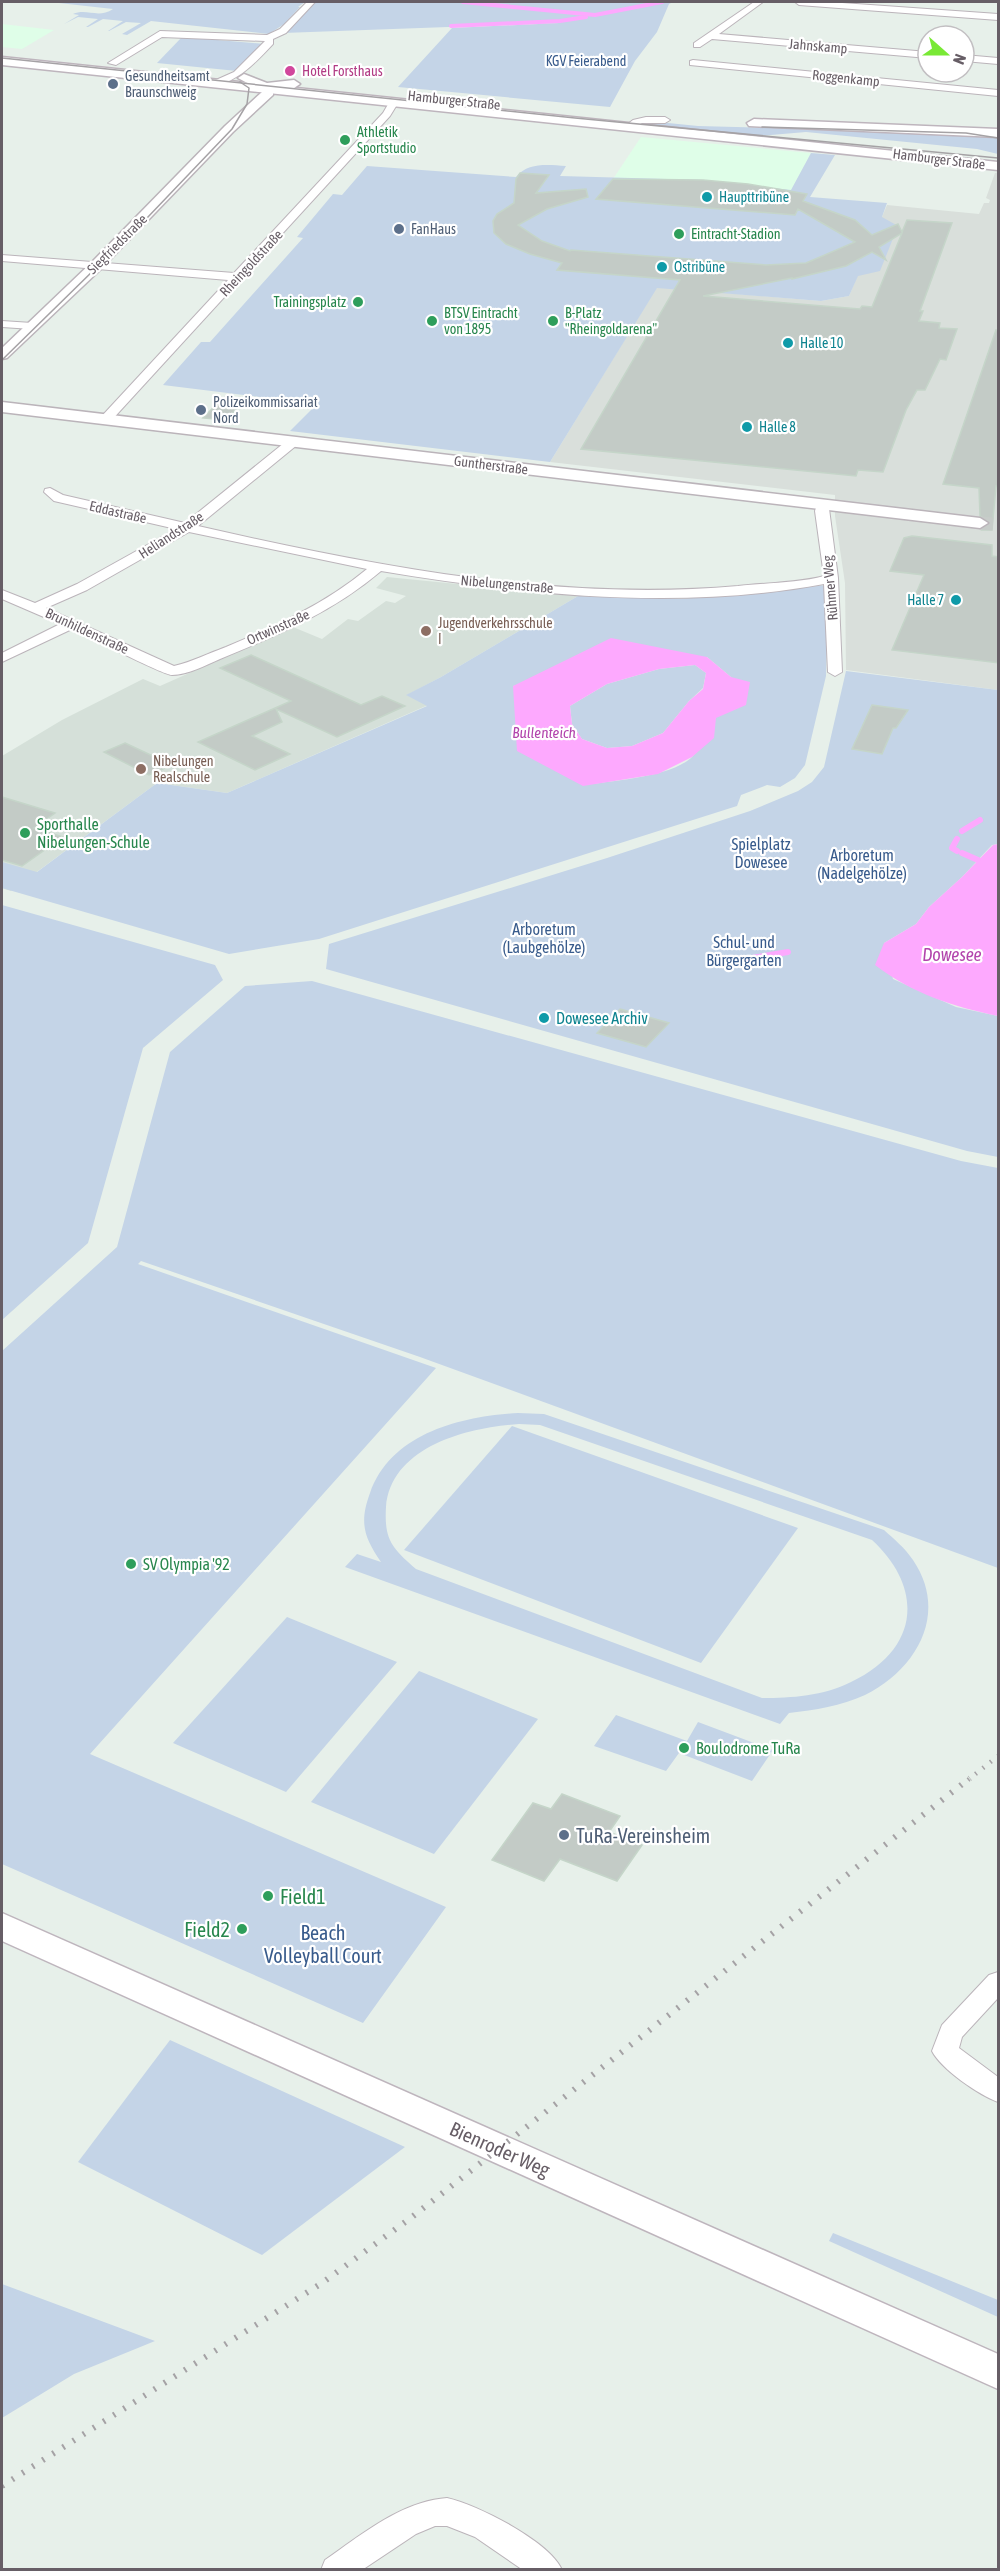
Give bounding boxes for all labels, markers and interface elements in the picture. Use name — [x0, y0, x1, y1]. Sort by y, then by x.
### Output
north arrow — [916, 24, 976, 84]
street label: Jahnskamp — [788, 35, 848, 57]
text: N — [950, 52, 970, 67]
park label: KGV Feierabend — [546, 53, 626, 69]
place label: Hotel Forsthaus — [302, 63, 383, 79]
marker: Hotel Forsthaus — [283, 64, 297, 78]
street label: Roggenkamp — [812, 67, 881, 90]
place label: Gesundheitsamt Braunschweig — [125, 68, 210, 100]
marker: Gesundheitsamt Braunschweig — [106, 77, 120, 91]
street label: Hamburger Straße — [407, 87, 501, 113]
place label: Athletik Sportstudio — [357, 124, 416, 156]
marker: Athletik Sportstudio — [338, 133, 352, 147]
street label: Hamburger Straße — [892, 145, 986, 173]
place label: Haupttribüne — [719, 189, 789, 205]
marker: Haupttribüne — [700, 190, 714, 204]
street label: Siegfriedstraße — [84, 211, 150, 277]
place label: FanHaus — [411, 221, 456, 237]
marker: FanHaus — [392, 222, 406, 236]
street label: Rheingoldstraße — [216, 226, 286, 300]
place label: Eintracht-Stadion — [691, 226, 781, 242]
marker: Eintracht-Stadion — [672, 227, 686, 241]
place label: Ostribüne — [674, 259, 725, 275]
marker: Ostribüne — [655, 260, 669, 274]
place label: Trainingsplatz — [273, 294, 346, 310]
marker: Trainingsplatz — [351, 295, 365, 309]
place label: BTSV Eintracht von 1895 — [444, 305, 518, 337]
place label: B-Platz "Rheingoldarena" — [565, 305, 658, 337]
marker: BTSV Eintracht von 1895 — [425, 314, 439, 328]
marker: B-Platz "Rheingoldarena" — [546, 314, 560, 328]
place label: Halle 10 — [800, 335, 844, 351]
marker: Halle 10 — [781, 336, 795, 350]
place label: Polizeikommissariat Nord — [213, 394, 318, 426]
marker: Polizeikommissariat Nord — [194, 403, 208, 417]
place label: Halle 8 — [759, 419, 796, 435]
marker: Halle 8 — [740, 420, 754, 434]
street label: Guntherstraße — [453, 453, 529, 477]
street label: Eddastraße — [88, 498, 148, 526]
street label: Heliandstraße — [136, 508, 206, 562]
street label: Rühmer Weg — [819, 555, 841, 621]
street label: Nibelungenstraße — [460, 572, 554, 596]
place label: Halle 7 — [907, 592, 944, 608]
marker: Halle 7 — [949, 593, 963, 607]
street label: Brunhildenstraße — [43, 605, 131, 657]
street label: Ortwinstraße — [244, 606, 312, 648]
place label: Jugendverkehrsschule I — [438, 615, 553, 647]
marker: Jugendverkehrsschule I — [419, 624, 433, 638]
water label: Bullenteich — [512, 724, 576, 741]
place label: Nibelungen Realschule — [153, 753, 214, 785]
marker: Nibelungen Realschule — [134, 762, 148, 776]
place label: Sporthalle Nibelungen-Schule — [37, 815, 150, 852]
marker: Sporthalle Nibelungen-Schule — [18, 826, 32, 840]
park label: Spielplatz Dowesee — [731, 835, 791, 871]
park label: Arboretum (Nadelgehölze) — [817, 846, 907, 883]
park label: Arboretum (Laubgehölze) — [503, 920, 586, 957]
park label: Schul- und Bürgergarten — [706, 933, 782, 970]
water label: Dowesee — [922, 944, 982, 965]
place label: Dowesee Archiv — [556, 1009, 648, 1027]
marker: Dowesee Archiv — [537, 1011, 551, 1025]
place label: SV Olympia '92 — [143, 1555, 230, 1574]
marker: SV Olympia '92 — [124, 1557, 138, 1571]
place label: Boulodrome TuRa — [696, 1739, 801, 1757]
marker: Boulodrome TuRa — [677, 1741, 691, 1755]
place label: TuRa-Vereinsheim — [576, 1824, 710, 1847]
marker: TuRa-Vereinsheim — [557, 1828, 571, 1842]
place label: Field1 — [280, 1885, 326, 1908]
marker: Field1 — [261, 1889, 275, 1903]
place label: Field2 — [184, 1918, 230, 1941]
park label: Beach Volleyball Court — [264, 1921, 382, 1967]
marker: Field2 — [235, 1922, 249, 1936]
street label: Bienroder Weg — [446, 2117, 554, 2181]

